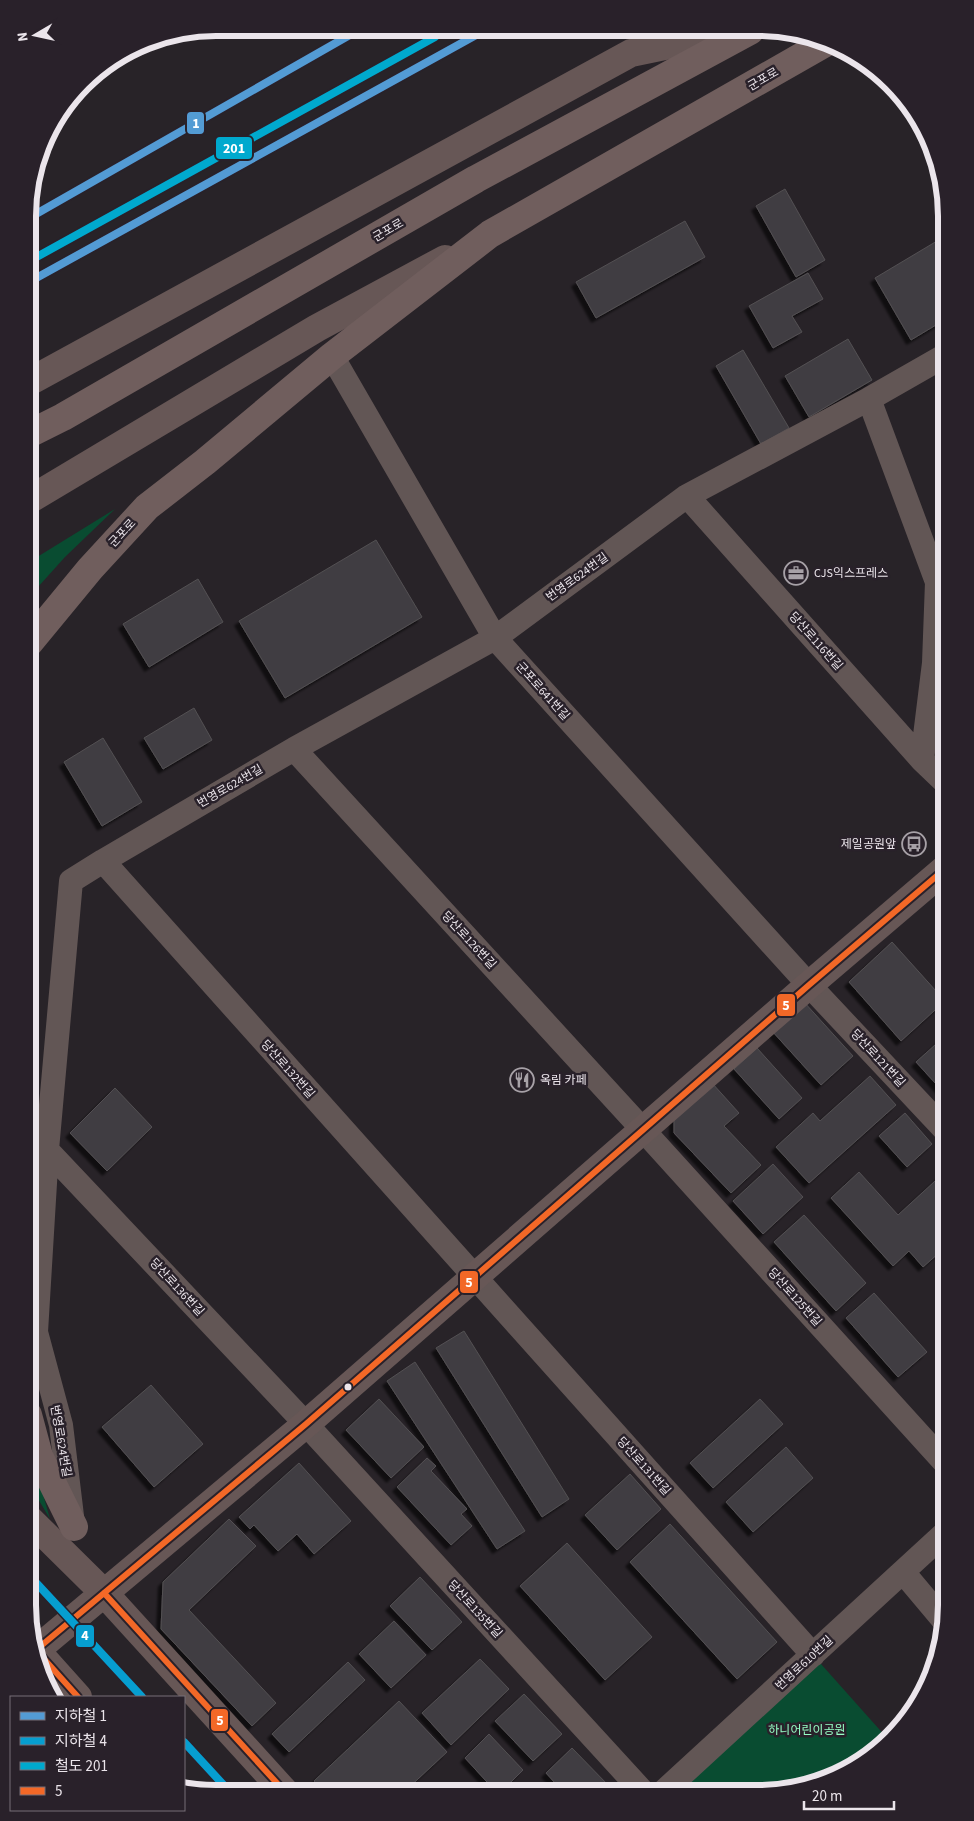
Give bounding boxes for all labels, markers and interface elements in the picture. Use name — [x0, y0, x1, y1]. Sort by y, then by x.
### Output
north arrow — [10, 10, 60, 60]
text: N — [13, 31, 34, 43]
street label: 군포로 — [745, 64, 782, 95]
line badge: 1 — [186, 111, 205, 135]
text: 1 — [192, 114, 200, 134]
line badge: 201 — [215, 136, 253, 160]
text: 201 — [223, 139, 245, 159]
street label: 군포로 — [370, 215, 407, 246]
street label: 군포로 — [105, 515, 140, 551]
street label: 번영로624번길 — [543, 549, 612, 606]
office icon: CJS익스프레스 — [783, 560, 809, 586]
place label: CJS익스프레스 — [814, 565, 888, 582]
street label: 당산로116번길 — [785, 608, 846, 674]
street label: 군포로641번길 — [512, 658, 573, 724]
street label: 번영로624번길 — [194, 761, 266, 812]
bus stop icon: 제일공원앞 — [901, 831, 927, 857]
place label: 제일공원앞 — [841, 836, 896, 853]
street label: 당산로126번길 — [437, 908, 500, 973]
line badge: 5 — [776, 993, 796, 1017]
text: 5 — [782, 996, 790, 1016]
street label: 당산로121번길 — [846, 1026, 909, 1091]
street label: 당산로132번길 — [257, 1036, 318, 1102]
restaurant icon: 옥림 카페 — [509, 1067, 535, 1093]
place label: 옥림 카페 — [540, 1072, 587, 1089]
street label: 당산로136번길 — [145, 1255, 208, 1320]
street label: 당산로125번길 — [764, 1264, 825, 1330]
line badge: 5 — [459, 1270, 479, 1294]
text: 5 — [465, 1273, 473, 1293]
unlabelled marker — [343, 1382, 353, 1392]
street label: 번영로624번길 — [46, 1404, 75, 1479]
street label: 당산로131번길 — [613, 1433, 674, 1499]
street label: 당산로135번길 — [443, 1577, 506, 1642]
line badge: 4 — [75, 1624, 95, 1648]
text: 4 — [81, 1626, 89, 1646]
street label: 번영로610번길 — [772, 1632, 837, 1695]
legend — [10, 1696, 185, 1811]
text: 지하철 1 — [55, 1706, 107, 1727]
line badge: 5 — [210, 1708, 229, 1732]
text: 5 — [216, 1711, 224, 1731]
park label: 하니어린이공원 — [768, 1722, 846, 1739]
text: 지하철 4 — [55, 1731, 107, 1752]
text: 철도 201 — [55, 1756, 108, 1777]
scale bar — [804, 1778, 894, 1810]
text: 5 — [55, 1781, 62, 1802]
text: 20 m — [812, 1786, 842, 1807]

